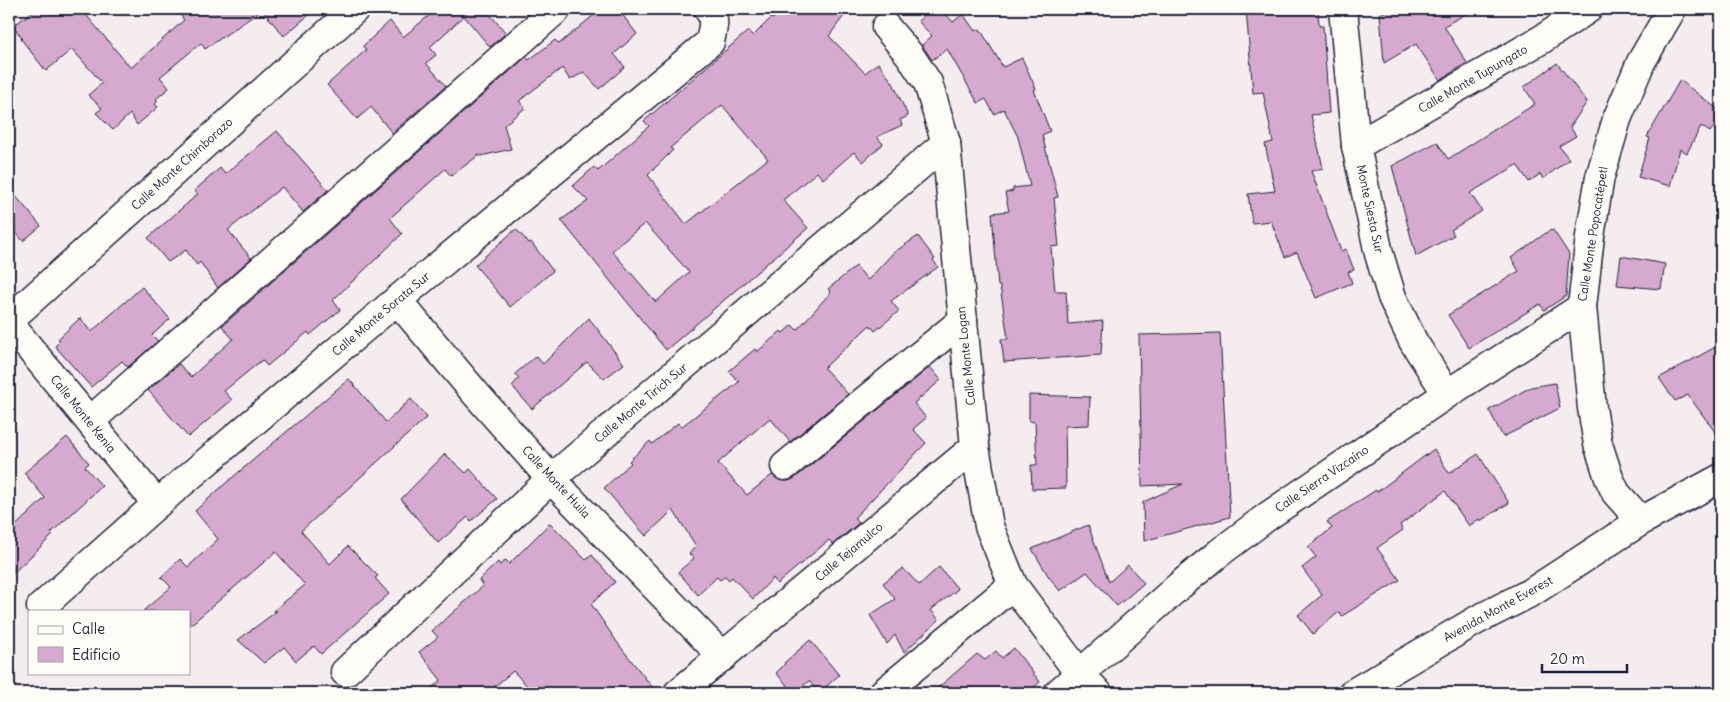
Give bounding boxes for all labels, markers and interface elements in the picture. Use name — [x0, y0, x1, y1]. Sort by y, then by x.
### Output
street label: Calle Monte Tupungato — [1416, 41, 1530, 116]
street label: Calle Monte Chimborazo — [128, 114, 236, 213]
street label: Monte Siesta Sur — [1354, 163, 1387, 255]
street label: Calle Monte Popocatépetl — [1574, 165, 1611, 302]
street label: Calle Monte Sorata Sur — [329, 268, 433, 359]
street label: Calle Monte Logan — [953, 306, 978, 406]
street label: Calle Monte Tirich Sur — [591, 359, 690, 446]
street label: Calle Monte Kenia — [47, 372, 119, 456]
street label: Calle Monte Huila — [519, 442, 594, 521]
street label: Calle Sierra Vizcaíno — [1272, 442, 1372, 515]
street label: Calle Tejamulco — [812, 519, 886, 584]
street label: Avenida Monte Everest — [1441, 572, 1555, 645]
legend — [28, 610, 190, 674]
text: Calle — [72, 619, 105, 638]
scale bar — [1542, 642, 1628, 674]
text: Edificio — [72, 645, 120, 664]
text: 20 m — [1550, 649, 1585, 668]

